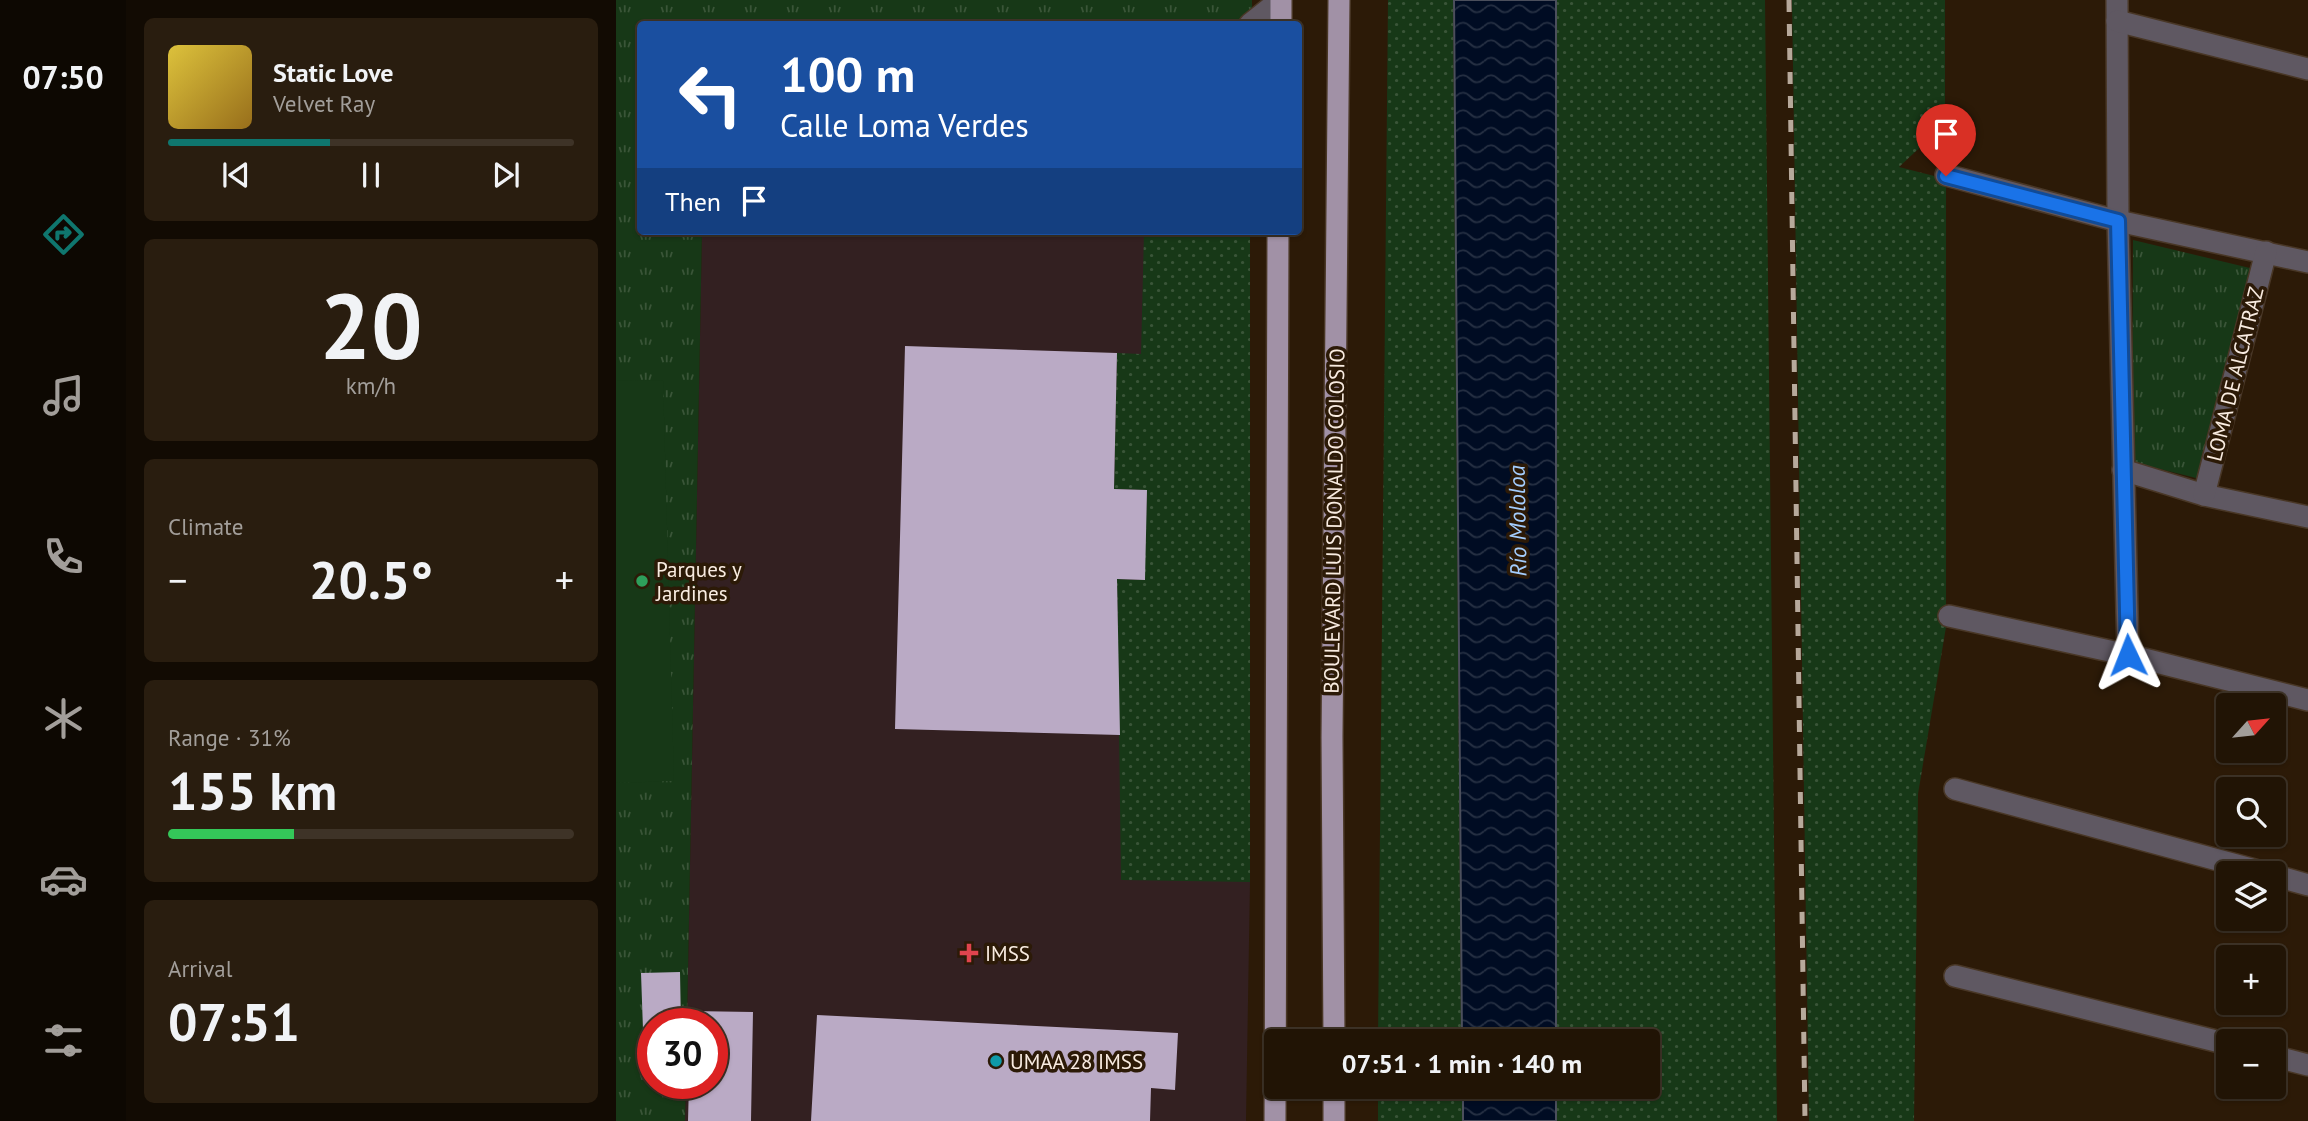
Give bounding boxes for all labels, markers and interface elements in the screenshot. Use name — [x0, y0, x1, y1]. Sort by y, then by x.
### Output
text: 100 m — [780, 42, 915, 106]
icon: left — [665, 49, 756, 140]
text: 07:50 — [22, 56, 104, 98]
text: Static Love — [273, 56, 394, 89]
text: Velvet Ray — [273, 89, 375, 118]
text: Calle Loma Verdes — [780, 104, 1029, 146]
pin — [1916, 104, 1976, 176]
icon: arrive — [1927, 115, 1965, 153]
icon: previous — [217, 156, 255, 194]
icon: pause — [352, 156, 390, 194]
icon: next — [487, 156, 525, 194]
icon: arrive — [735, 182, 773, 220]
text: Then — [665, 185, 721, 218]
icon: directions — [39, 210, 88, 259]
text: 20 — [319, 266, 423, 384]
street label: LOMA DE ALCATRAZ — [2200, 284, 2270, 464]
street label: BOULEVARD LUIS DONALDO COLOSIO — [1317, 348, 1351, 694]
icon: music — [39, 371, 88, 420]
text: km/h — [346, 371, 396, 400]
water label: Río Mololoa — [1502, 465, 1532, 577]
text: Climate — [168, 512, 243, 541]
icon: phone — [39, 532, 88, 581]
text: 20.5° — [309, 546, 433, 613]
text: − — [168, 555, 187, 604]
text: + — [555, 555, 574, 604]
place label: Parques y Jardines — [655, 556, 742, 607]
marker: Parques y Jardines — [634, 573, 650, 589]
position arrow — [2091, 618, 2165, 692]
north arrow — [2216, 693, 2286, 763]
map controls — [2216, 693, 2286, 1099]
icon: climate — [39, 694, 88, 743]
text: Range · 31% — [168, 723, 291, 752]
text: 155 km — [168, 757, 337, 824]
button: search — [2216, 777, 2286, 847]
icon: car — [39, 855, 88, 904]
button: layers — [2216, 861, 2286, 931]
place label: IMSS — [985, 940, 1030, 967]
marker: IMSS — [959, 943, 979, 963]
button: + — [2216, 945, 2286, 1015]
text: Arrival — [168, 954, 232, 983]
text: 07:51 — [168, 988, 300, 1055]
speed limit sign: 30 — [637, 1008, 728, 1099]
icon: filters — [39, 1016, 88, 1065]
button: − — [2216, 1029, 2286, 1099]
text: 07:51 · 1 min · 140 m — [1342, 1047, 1582, 1080]
place label: UMAA 28 IMSS — [1010, 1048, 1143, 1075]
marker: UMAA 28 IMSS — [988, 1053, 1004, 1069]

